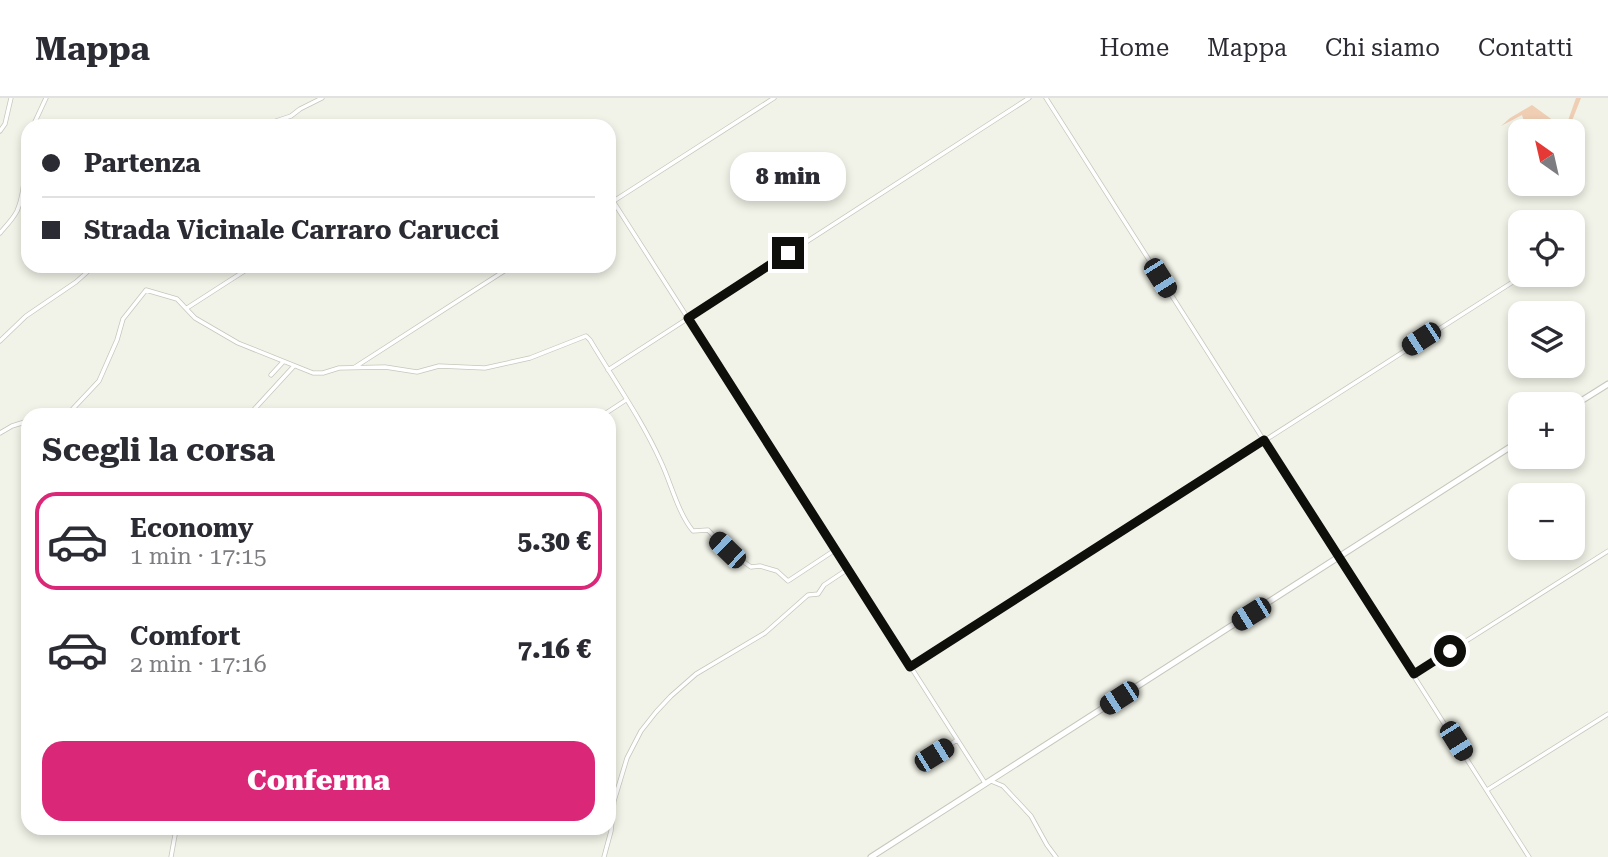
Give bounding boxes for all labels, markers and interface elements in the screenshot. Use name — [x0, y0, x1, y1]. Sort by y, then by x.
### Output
text: Mappa — [35, 29, 150, 68]
text: Home — [1100, 34, 1169, 62]
text: Mappa — [1207, 34, 1287, 62]
text: Chi siamo — [1325, 34, 1440, 62]
text: Contatti — [1478, 34, 1573, 62]
north arrow — [1508, 119, 1586, 196]
map controls — [1508, 119, 1585, 560]
text: Partenza — [84, 148, 200, 178]
callout: 8 min — [730, 152, 846, 200]
text: 8 min — [756, 163, 820, 190]
button: locate — [1508, 210, 1585, 287]
text: Strada Vicinale Carraro Carucci — [84, 215, 499, 245]
route end — [772, 237, 804, 269]
car — [1140, 255, 1181, 301]
button: layers — [1508, 301, 1585, 378]
car — [1398, 319, 1445, 359]
button: + — [1508, 392, 1585, 469]
text: Scegli la corsa — [42, 431, 275, 469]
button: − — [1508, 483, 1585, 560]
icon: car — [46, 510, 109, 573]
text: Economy — [130, 513, 253, 543]
text: 5.30 € — [518, 526, 591, 556]
car — [705, 528, 750, 572]
text: 1 min · 17:15 — [130, 543, 267, 570]
car — [1228, 594, 1275, 634]
icon: car — [46, 618, 109, 681]
text: Comfort — [130, 621, 240, 651]
text: 7.16 € — [518, 634, 591, 664]
route start — [1434, 635, 1466, 667]
text: 2 min · 17:16 — [130, 651, 267, 678]
car — [1096, 678, 1143, 718]
car — [1436, 718, 1477, 764]
car — [911, 735, 958, 775]
button: Conferma — [42, 741, 595, 821]

